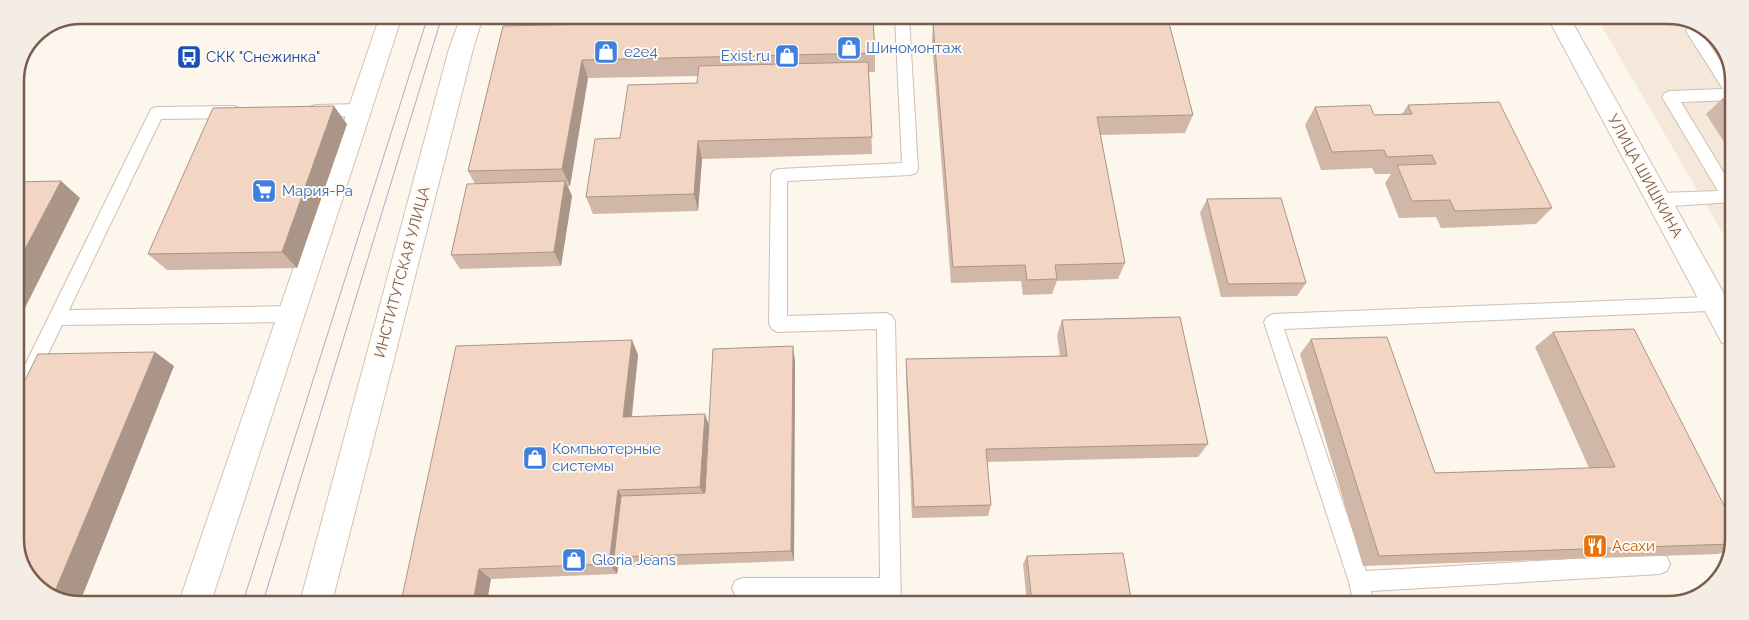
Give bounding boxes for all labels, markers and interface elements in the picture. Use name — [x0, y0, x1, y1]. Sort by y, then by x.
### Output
shop icon: Шиномонтаж — [836, 35, 862, 61]
shop icon: e2e4 — [593, 39, 619, 65]
place label: Шиномонтаж — [866, 39, 962, 57]
place label: e2e4 — [624, 43, 658, 61]
shop icon: Exist.ru — [774, 43, 800, 69]
bus stop icon: СКК "Снежинка" — [176, 44, 202, 70]
place label: Exist.ru — [721, 47, 770, 65]
place label: СКК "Снежинка" — [206, 48, 320, 66]
street label: УЛИЦА ШИШКИНА — [1604, 111, 1686, 241]
supermarket icon: Мария-Ра — [251, 178, 277, 204]
place label: Мария-Ра — [282, 182, 353, 200]
street label: ИНСТИТУТСКАЯ УЛИЦА — [370, 184, 434, 360]
place label: Компьютерные системы — [552, 440, 661, 475]
shop icon: Компьютерные системы — [522, 445, 548, 471]
restaurant icon: Асахи — [1582, 533, 1608, 559]
place label: Асахи — [1612, 537, 1655, 555]
shop icon: Gloria Jeans — [561, 547, 587, 573]
place label: Gloria Jeans — [592, 551, 676, 569]

